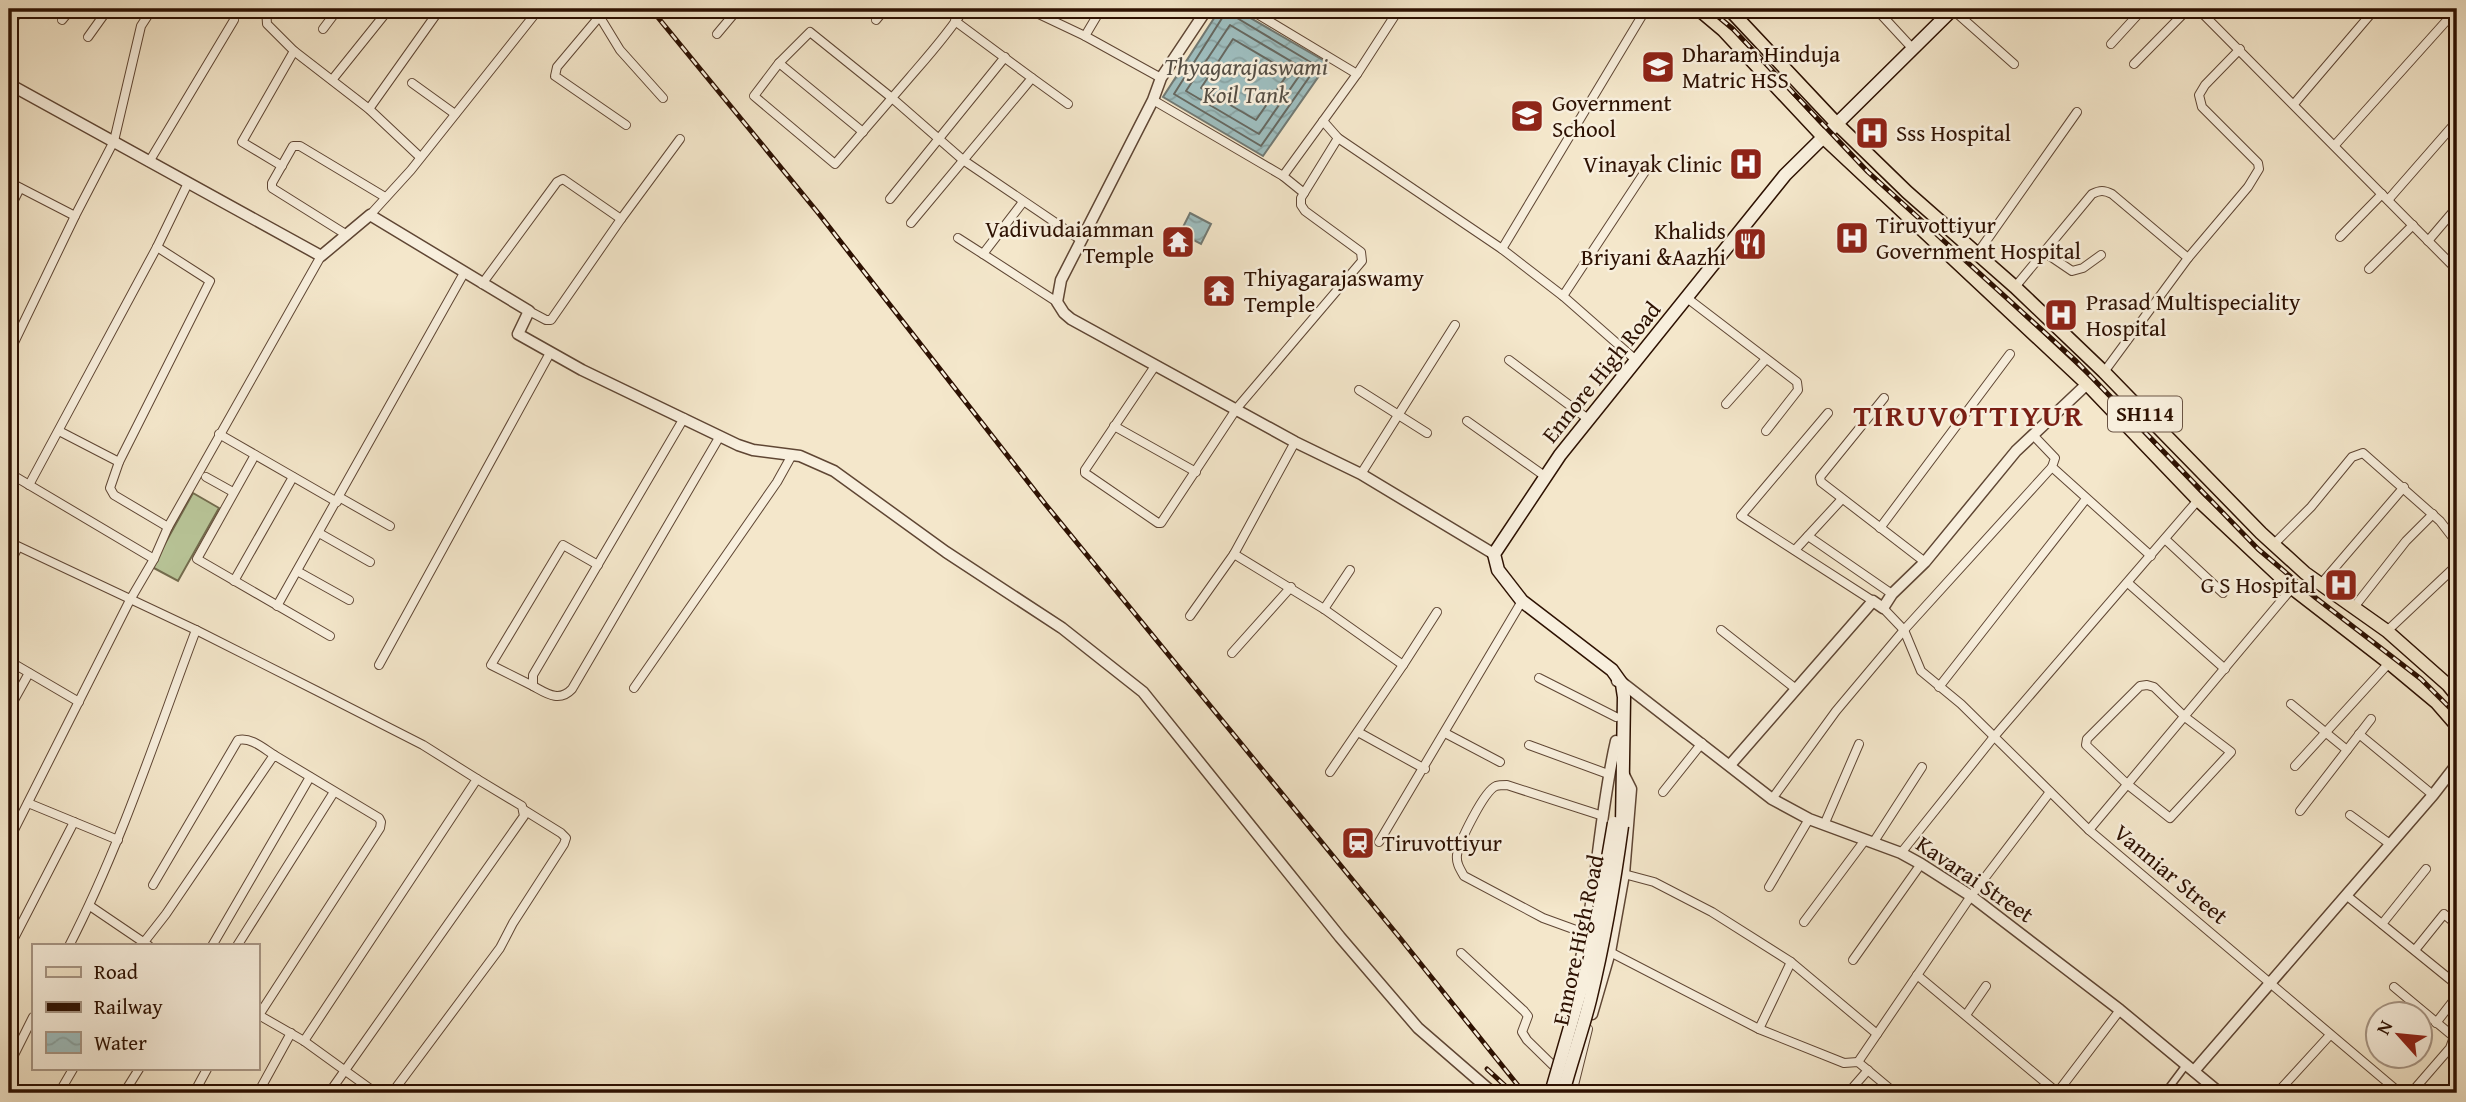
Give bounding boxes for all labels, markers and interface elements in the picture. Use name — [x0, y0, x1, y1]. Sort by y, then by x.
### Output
place label: Dharam Hinduja Matric HSS — [1682, 37, 1840, 96]
school or university icon: Dharam Hinduja Matric HSS — [1639, 48, 1677, 86]
water label: Thyagarajaswami Koil Tank — [1164, 49, 1328, 112]
place label: Government School — [1552, 86, 1672, 145]
school or university icon: Government School — [1508, 97, 1546, 135]
hospital icon: Sss Hospital — [1853, 114, 1891, 152]
place label: Sss Hospital — [1896, 116, 2011, 149]
hospital icon: Vinayak Clinic — [1727, 145, 1765, 183]
place label: Vinayak Clinic — [1583, 147, 1722, 180]
place label: Tiruvottiyur Government Hospital — [1876, 208, 2081, 267]
place label: Vadivudaiamman Temple — [985, 212, 1154, 271]
place label: Khalids Briyani &Aazhi — [1581, 214, 1726, 273]
hospital icon: Tiruvottiyur Government Hospital — [1833, 219, 1871, 257]
temple icon: Vadivudaiamman Temple — [1159, 223, 1197, 261]
restaurant icon: Khalids Briyani &Aazhi — [1731, 225, 1769, 263]
place label: Thiyagarajaswamy Temple — [1244, 261, 1425, 320]
temple icon: Thiyagarajaswamy Temple — [1200, 272, 1238, 310]
place label: Prasad Multispeciality Hospital — [2086, 285, 2301, 344]
street label: Ennore High Road — [1533, 293, 1668, 449]
hospital icon: Prasad Multispeciality Hospital — [2042, 296, 2080, 334]
district label: TIRUVOTTIYUR — [1853, 393, 2085, 437]
road number: SH114 — [2108, 396, 2182, 432]
hospital icon: G S Hospital — [2322, 566, 2360, 604]
place label: G S Hospital — [2201, 568, 2316, 601]
street label: Vanniar Street — [2107, 816, 2236, 931]
station icon: Tiruvottiyur — [1339, 824, 1377, 862]
place label: Tiruvottiyur — [1382, 826, 1503, 859]
street label: Kavarai Street — [1910, 827, 2041, 930]
street label: Ennore High Road — [1543, 851, 1612, 1028]
legend — [32, 944, 259, 1070]
text: Road — [94, 956, 139, 987]
text: Railway — [94, 991, 163, 1022]
north arrow — [2364, 1000, 2434, 1070]
text: N — [2368, 1015, 2399, 1039]
text: Water — [94, 1027, 147, 1058]

